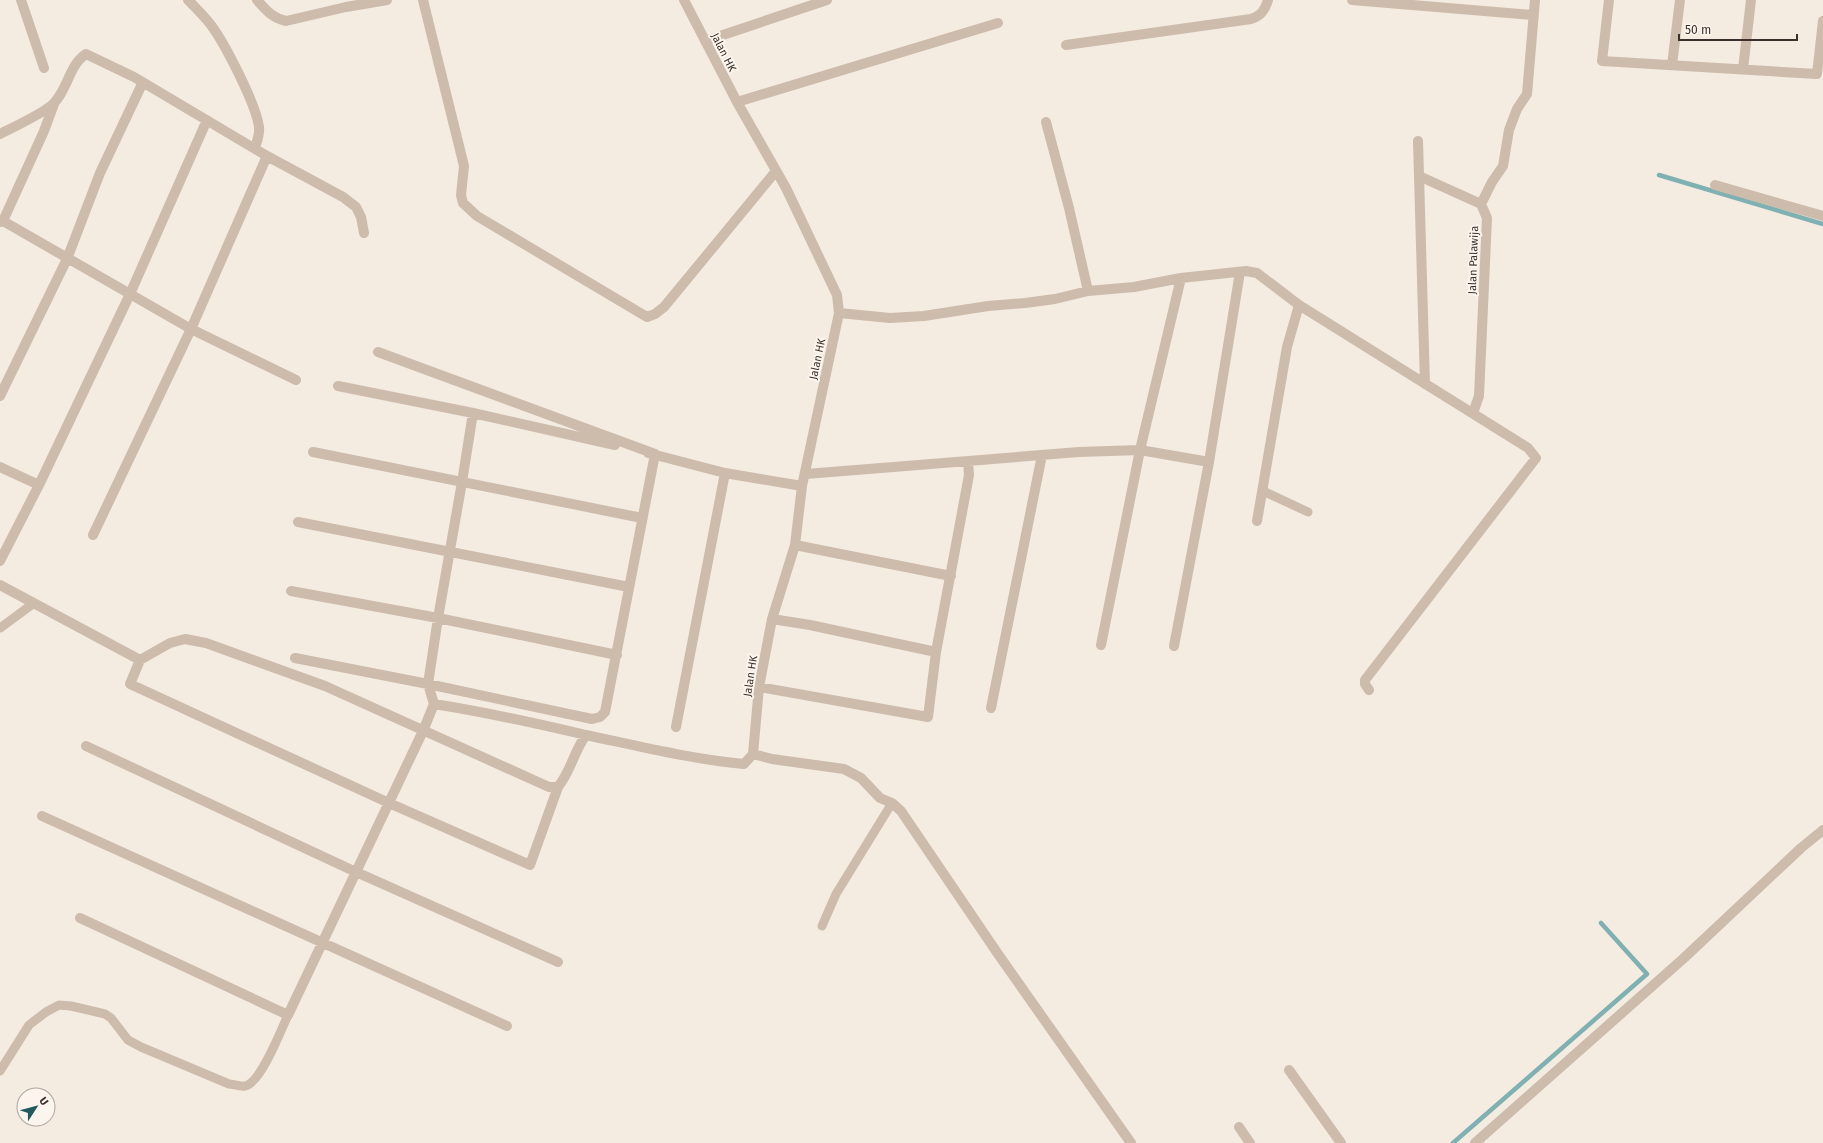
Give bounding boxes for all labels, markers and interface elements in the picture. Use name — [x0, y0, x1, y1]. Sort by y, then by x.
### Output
scale bar — [1679, 16, 1797, 42]
text: 50 m — [1685, 23, 1711, 37]
street label: Jalan HK — [708, 31, 739, 74]
street label: Jalan Palawija — [1466, 226, 1481, 295]
street label: Jalan HK — [807, 337, 828, 381]
street label: Jalan HK — [741, 654, 760, 698]
north arrow — [16, 1087, 56, 1127]
text: U — [36, 1095, 51, 1108]

